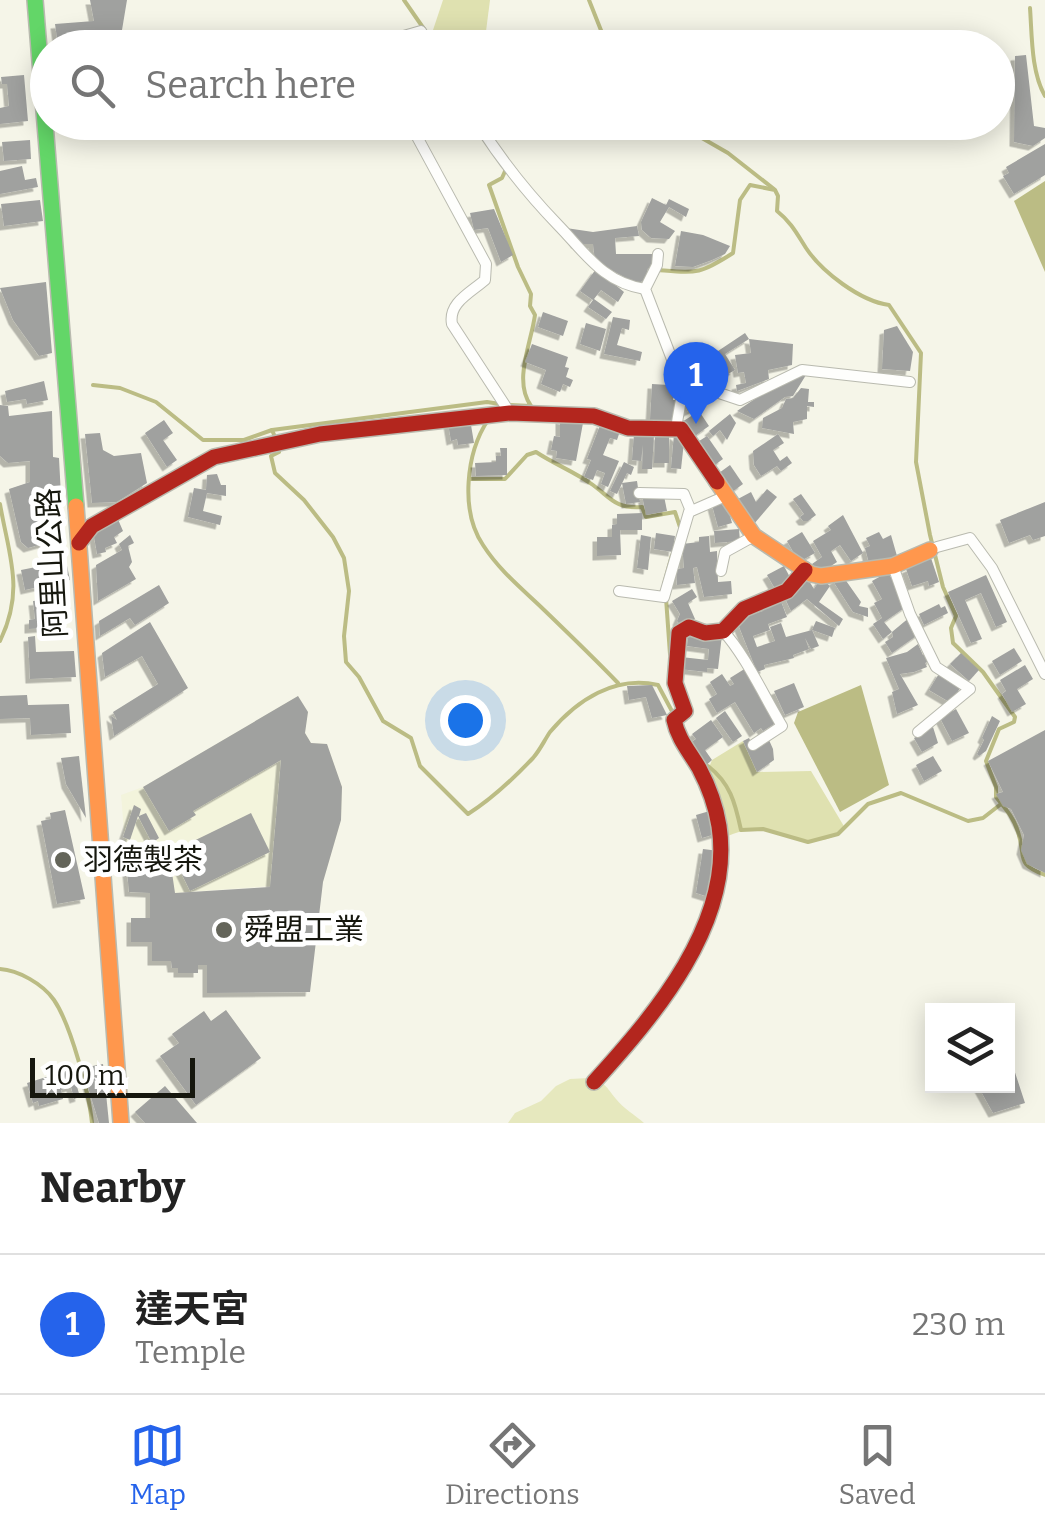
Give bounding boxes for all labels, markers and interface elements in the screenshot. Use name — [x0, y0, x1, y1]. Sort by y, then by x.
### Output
search box — [30, 30, 1015, 140]
icon: search — [65, 58, 120, 113]
text: Search here — [145, 62, 356, 108]
pin: 1 — [664, 342, 728, 424]
street label: 阿里山公路 — [30, 487, 74, 639]
your location — [440, 695, 491, 746]
place label: 羽德製茶 — [83, 842, 203, 878]
marker: 羽德製茶 — [52, 849, 74, 871]
place label: 舜盟工業 — [244, 912, 364, 948]
marker: 舜盟工業 — [213, 919, 235, 941]
map controls — [925, 1003, 1015, 1093]
button: layers — [925, 1003, 1015, 1093]
scale bar — [30, 1053, 195, 1098]
text: 100 m — [45, 1059, 125, 1092]
text: Nearby — [40, 1163, 185, 1213]
text: 達天宮 — [135, 1286, 249, 1332]
text: 1 — [66, 1305, 79, 1343]
text: 230 m — [912, 1305, 1005, 1343]
text: Temple — [135, 1333, 246, 1371]
tab: Map — [129, 1418, 186, 1511]
tab: Directions — [445, 1418, 580, 1511]
tab: Saved — [839, 1418, 916, 1511]

